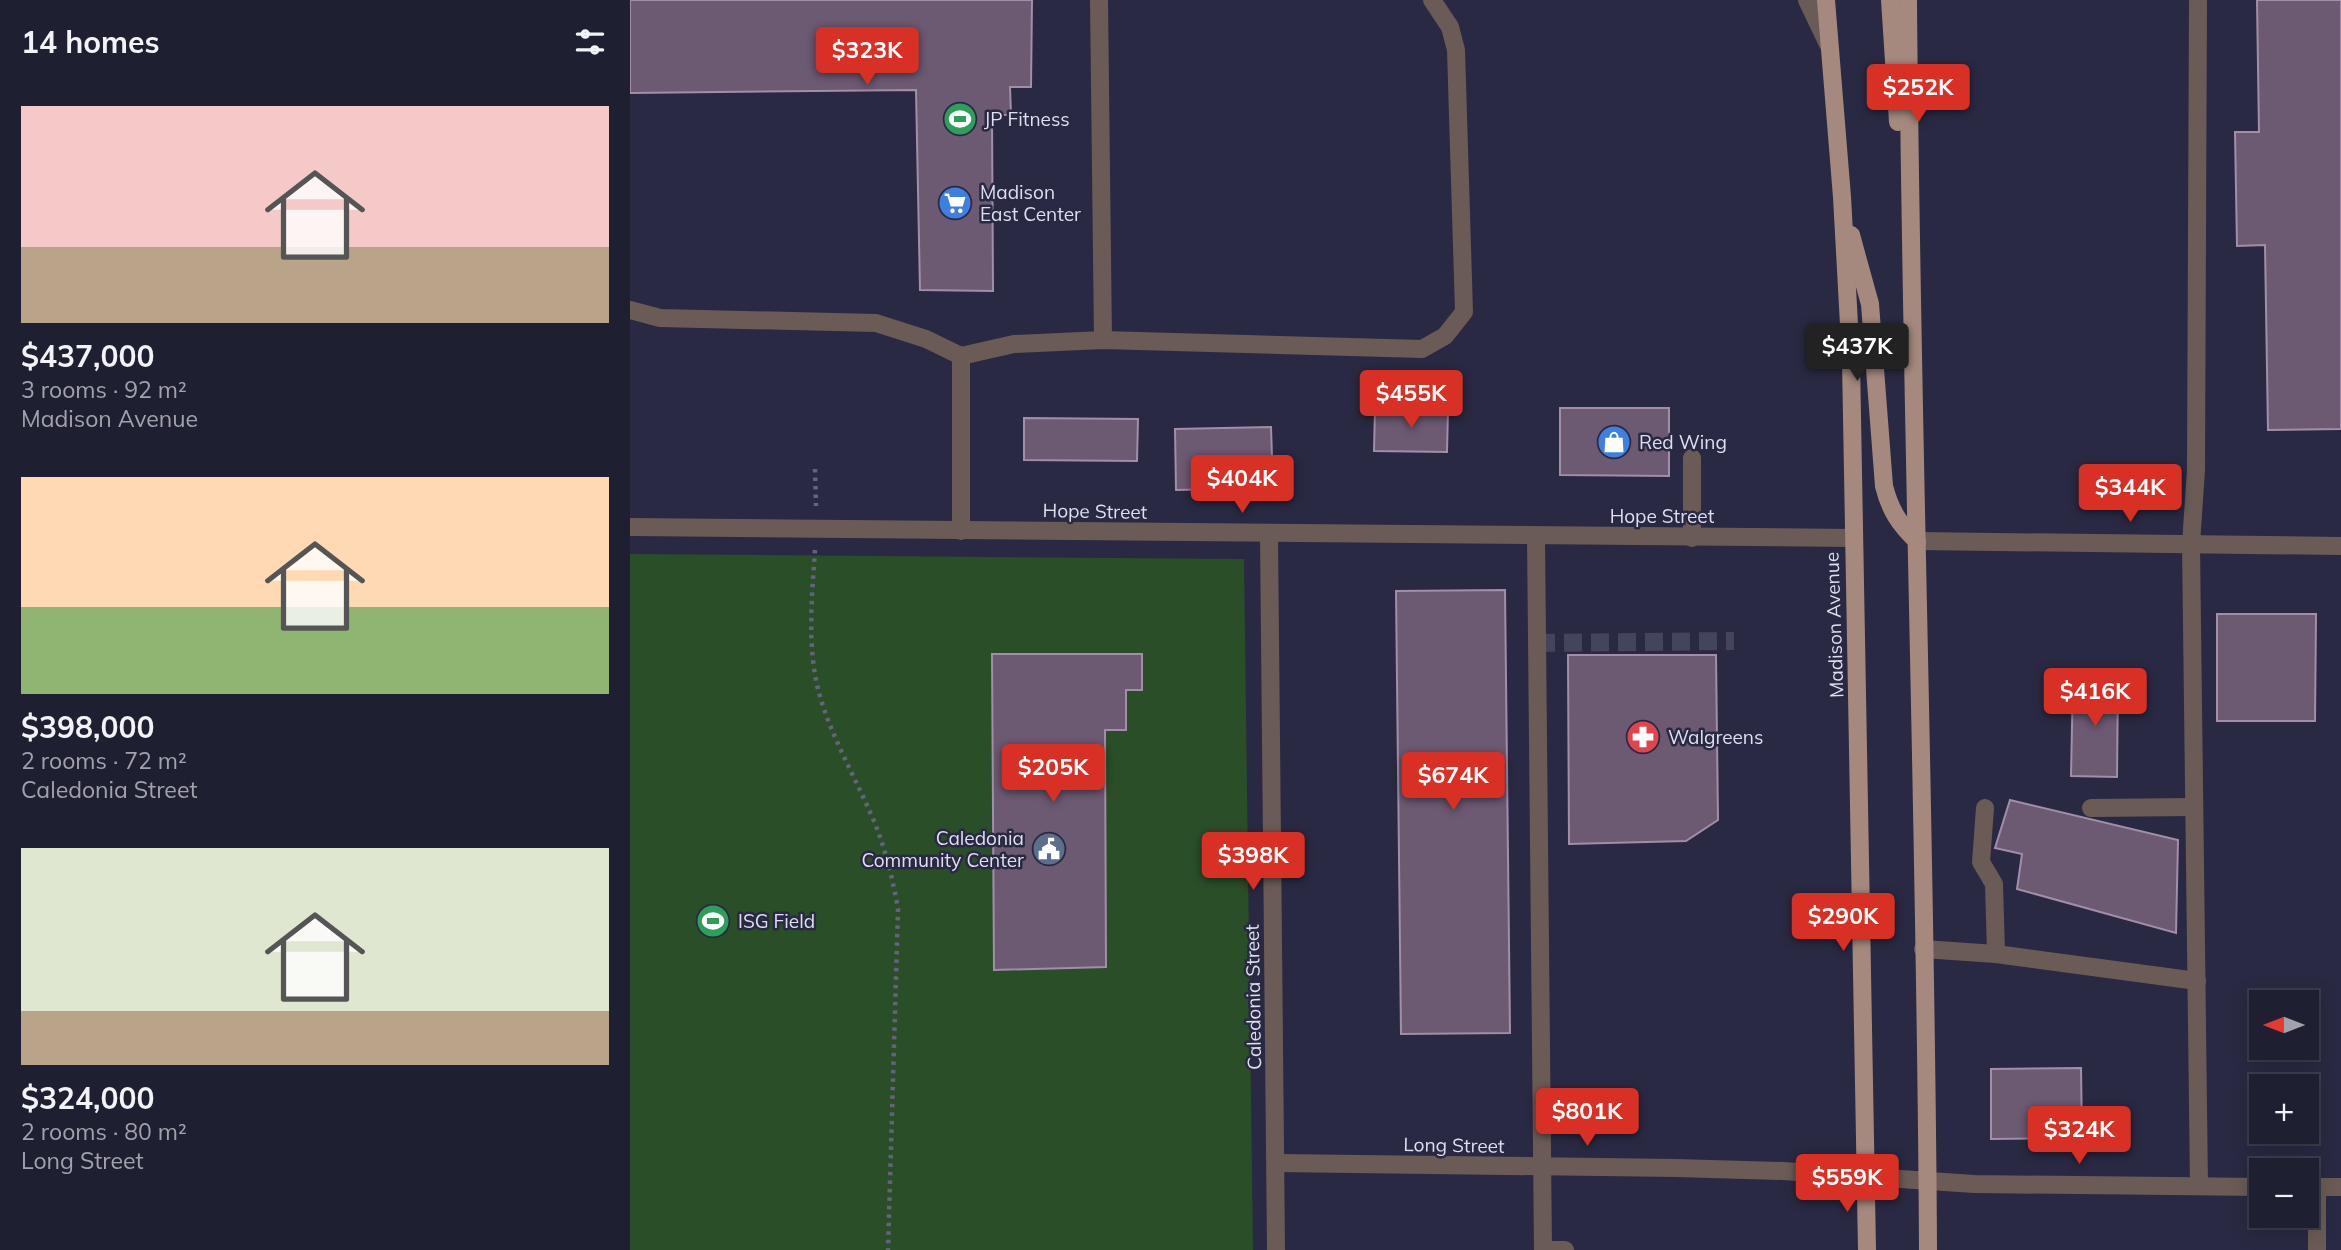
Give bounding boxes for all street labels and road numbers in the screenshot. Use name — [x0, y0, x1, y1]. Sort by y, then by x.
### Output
street label: Hope Street — [1042, 498, 1148, 524]
street label: Hope Street — [1610, 504, 1715, 528]
street label: Madison Avenue — [1819, 552, 1849, 698]
street label: Caledonia Street — [1240, 924, 1266, 1070]
street label: Long Street — [1403, 1132, 1505, 1158]

